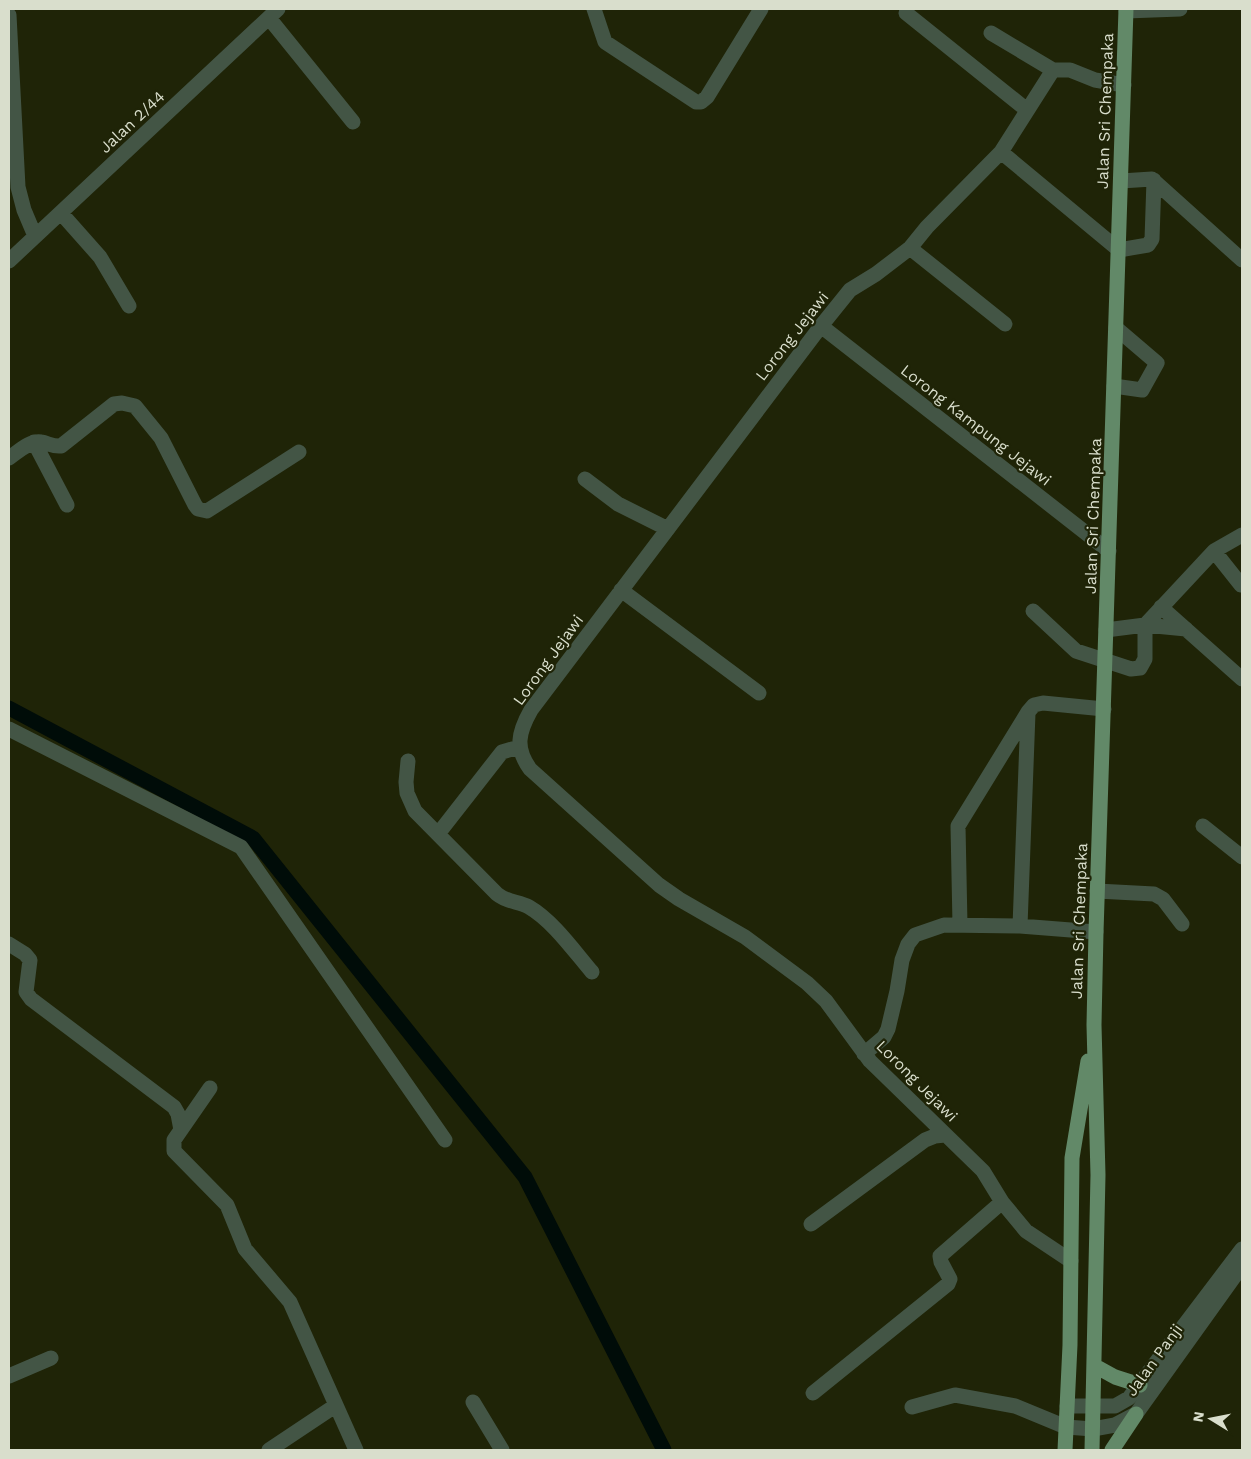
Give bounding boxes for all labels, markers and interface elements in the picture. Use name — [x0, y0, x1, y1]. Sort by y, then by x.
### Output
street label: Jalan Sri Chempaka — [1093, 33, 1117, 189]
street label: Jalan 2/44 — [95, 87, 169, 157]
street label: Lorong Jejawi — [752, 288, 832, 384]
street label: Lorong Kampung Jejawi — [897, 360, 1055, 490]
street label: Jalan Sri Chempaka — [1081, 438, 1105, 594]
street label: Lorong Jejawi — [509, 611, 587, 709]
street label: Jalan Sri Chempaka — [1067, 843, 1091, 999]
street label: Lorong Jejawi — [872, 1036, 962, 1126]
street label: Jalan Panji — [1122, 1320, 1186, 1400]
north arrow — [1186, 1394, 1236, 1444]
text: N — [1189, 1410, 1207, 1423]

